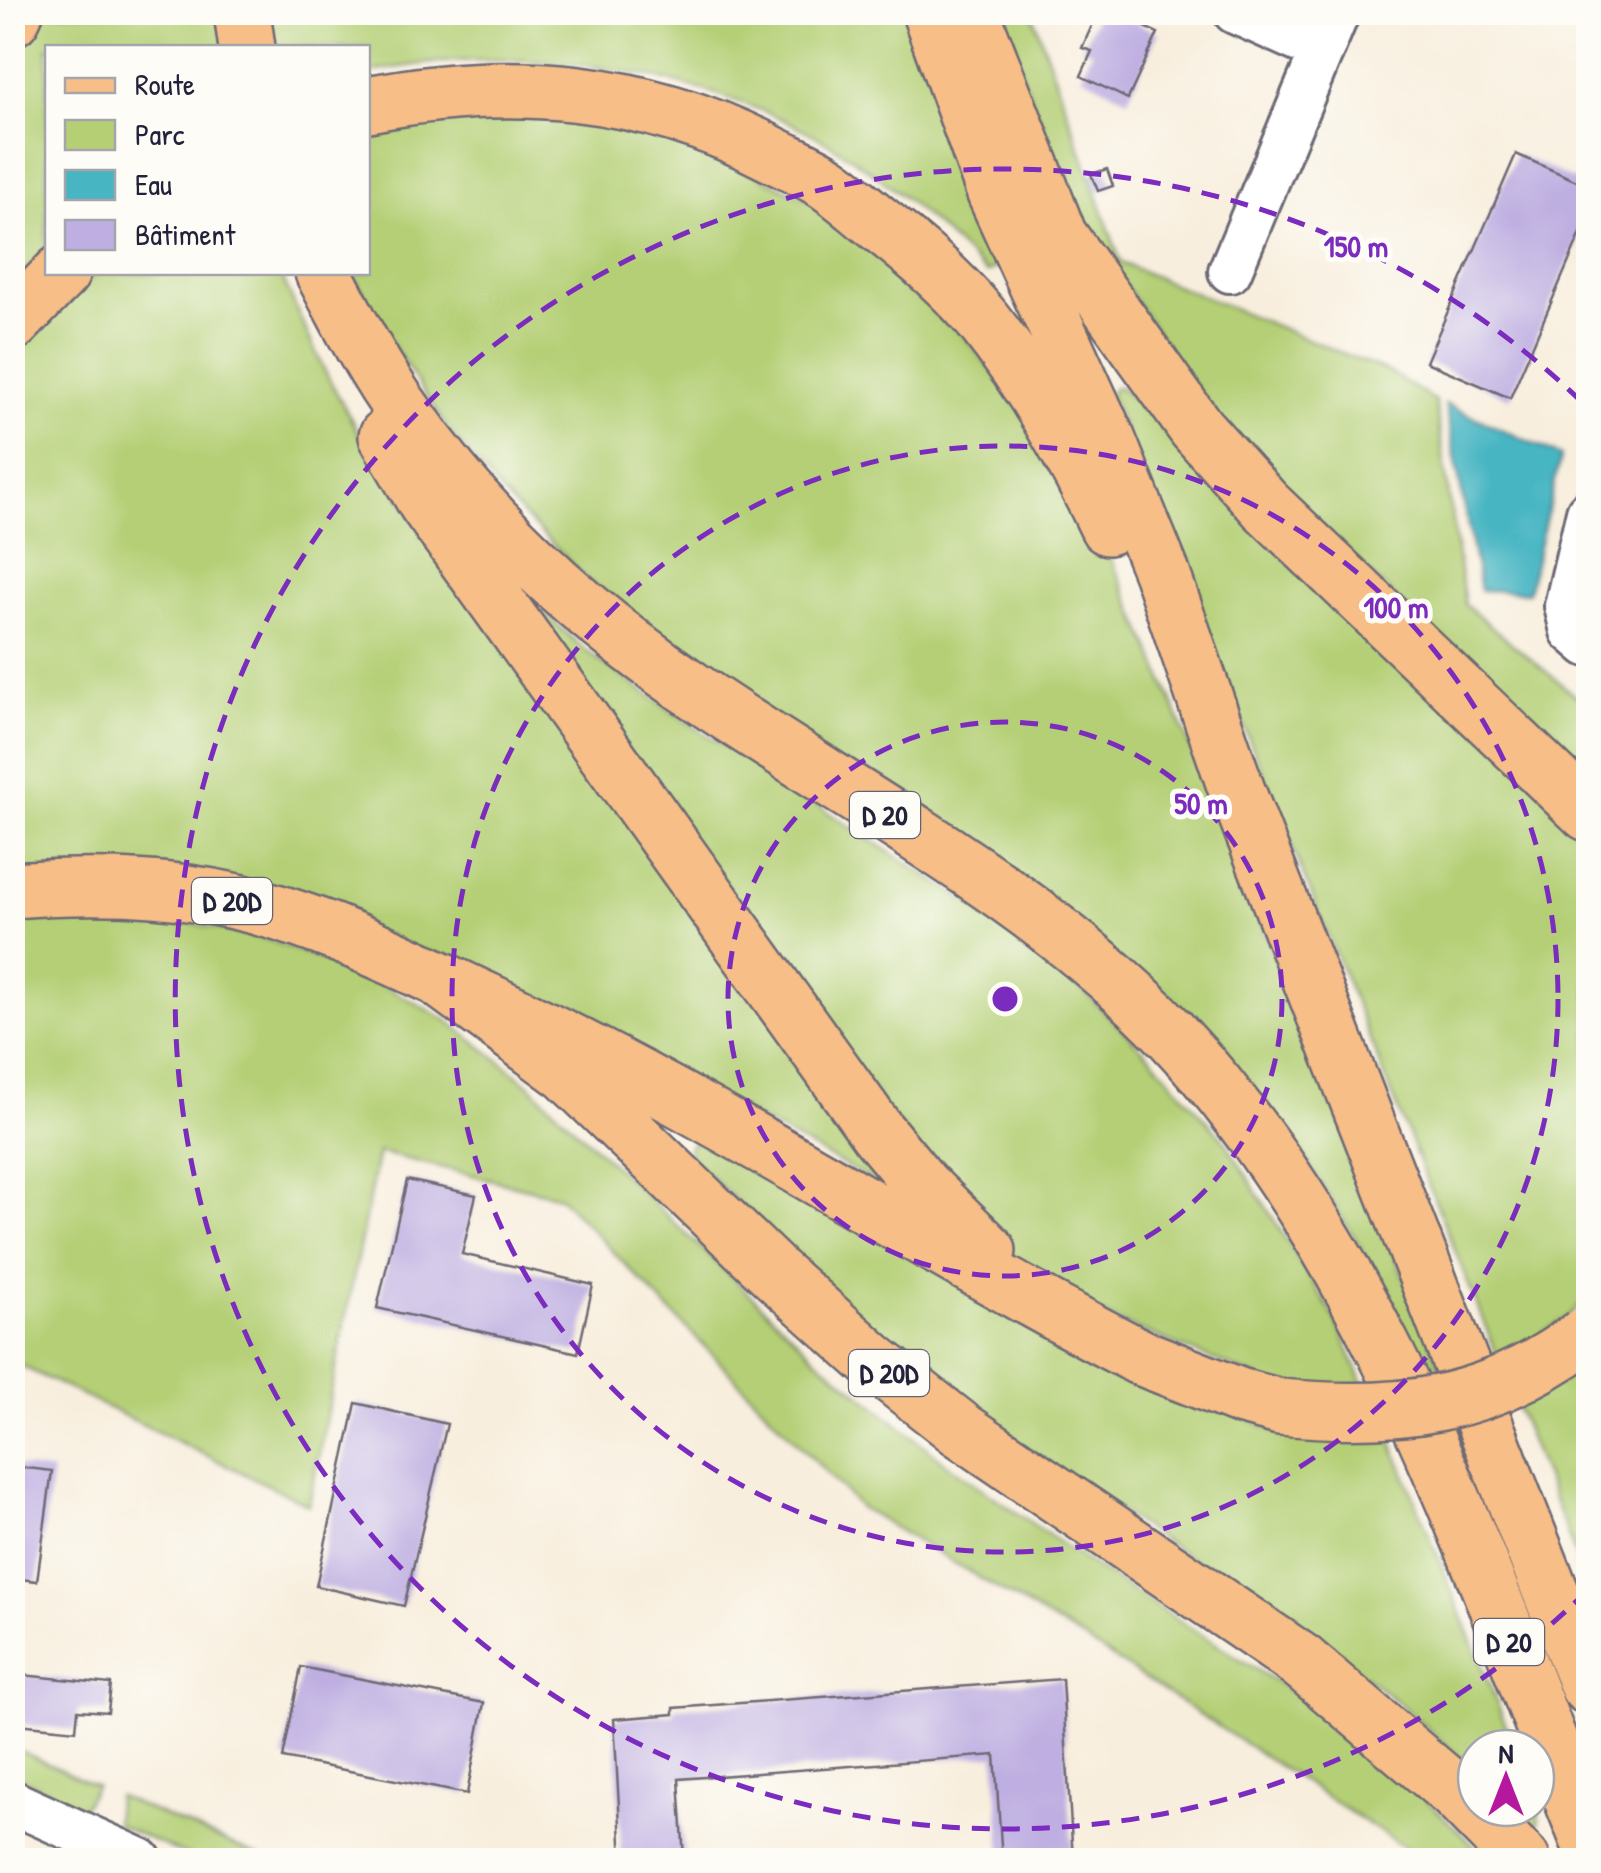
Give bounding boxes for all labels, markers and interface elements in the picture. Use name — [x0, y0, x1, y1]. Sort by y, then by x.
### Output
legend — [45, 45, 370, 275]
text: Route — [135, 64, 195, 104]
text: Parc — [135, 114, 185, 154]
text: Eau — [135, 164, 172, 204]
text: Bâtiment — [135, 214, 236, 254]
text: 150 m — [1324, 226, 1388, 266]
text: 100 m — [1363, 587, 1429, 627]
text: 50 m — [1174, 783, 1228, 823]
road number: D 20 — [850, 792, 920, 838]
road number: D 20D — [192, 878, 272, 924]
centre of rings — [987, 981, 1023, 1017]
road number: D 20D — [849, 1350, 929, 1396]
road number: D 20 — [1474, 1619, 1544, 1665]
north arrow — [1456, 1728, 1556, 1828]
text: N — [1499, 1734, 1514, 1772]

